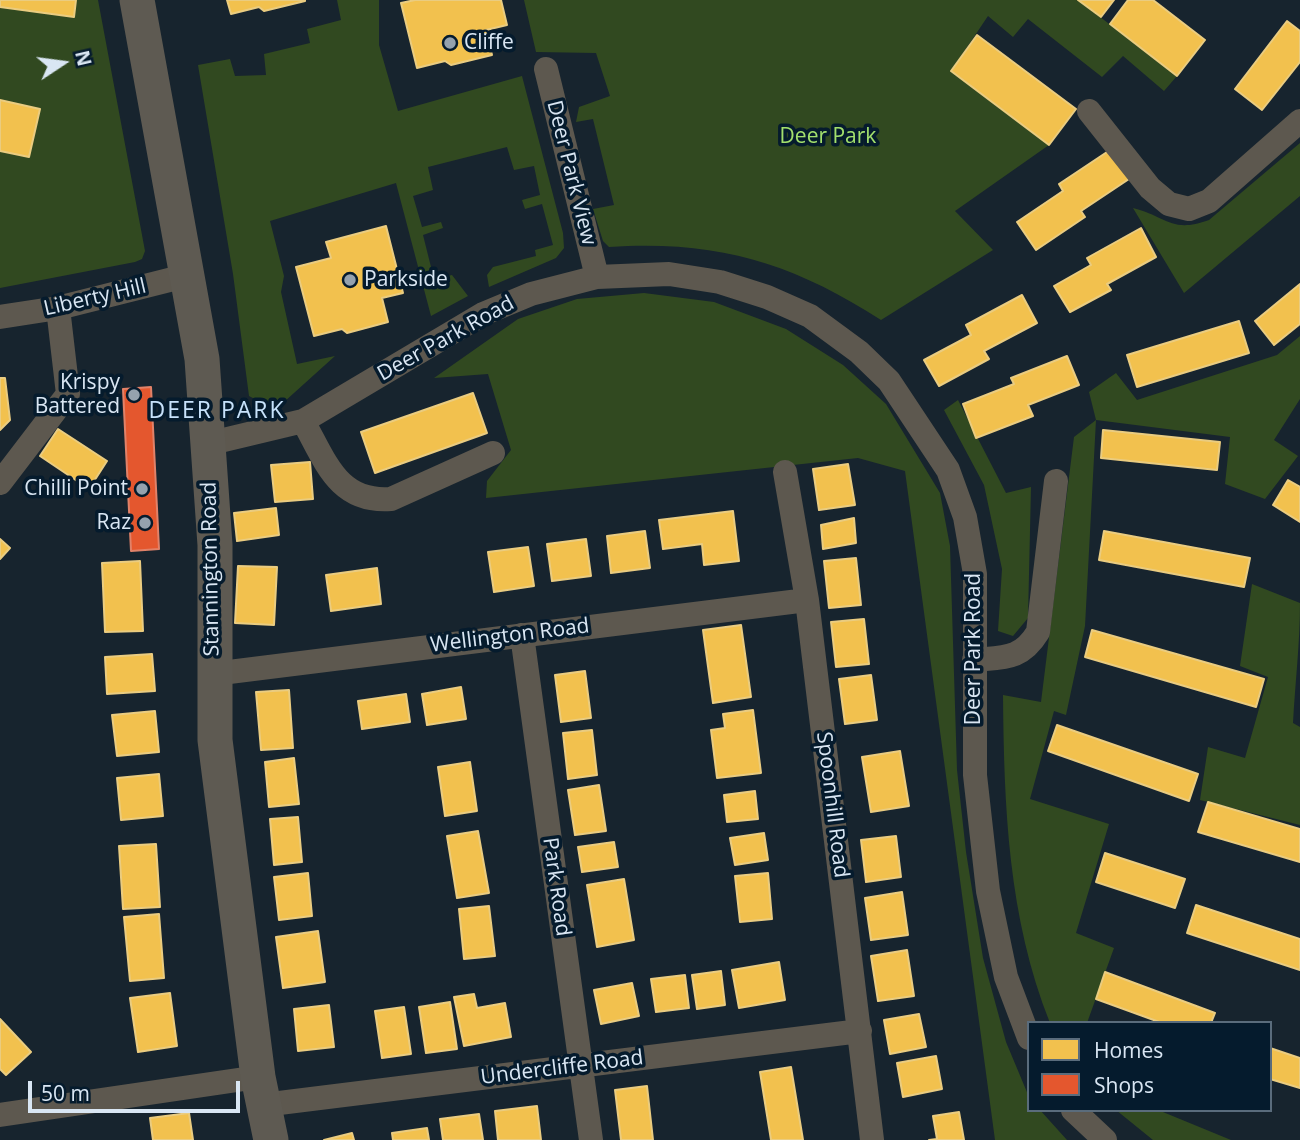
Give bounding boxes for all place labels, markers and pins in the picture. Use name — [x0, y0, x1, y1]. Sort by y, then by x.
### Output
place label: Cliffe — [464, 30, 514, 56]
marker: Cliffe — [442, 35, 458, 51]
place label: Parkside — [364, 267, 448, 293]
marker: Parkside — [342, 272, 358, 288]
place label: Krispy Battered — [35, 370, 120, 420]
marker: Krispy Battered — [126, 387, 142, 403]
place label: Chilli Point — [24, 476, 128, 502]
marker: Chilli Point — [134, 481, 150, 497]
place label: Raz — [97, 510, 131, 536]
marker: Raz — [137, 515, 153, 531]

